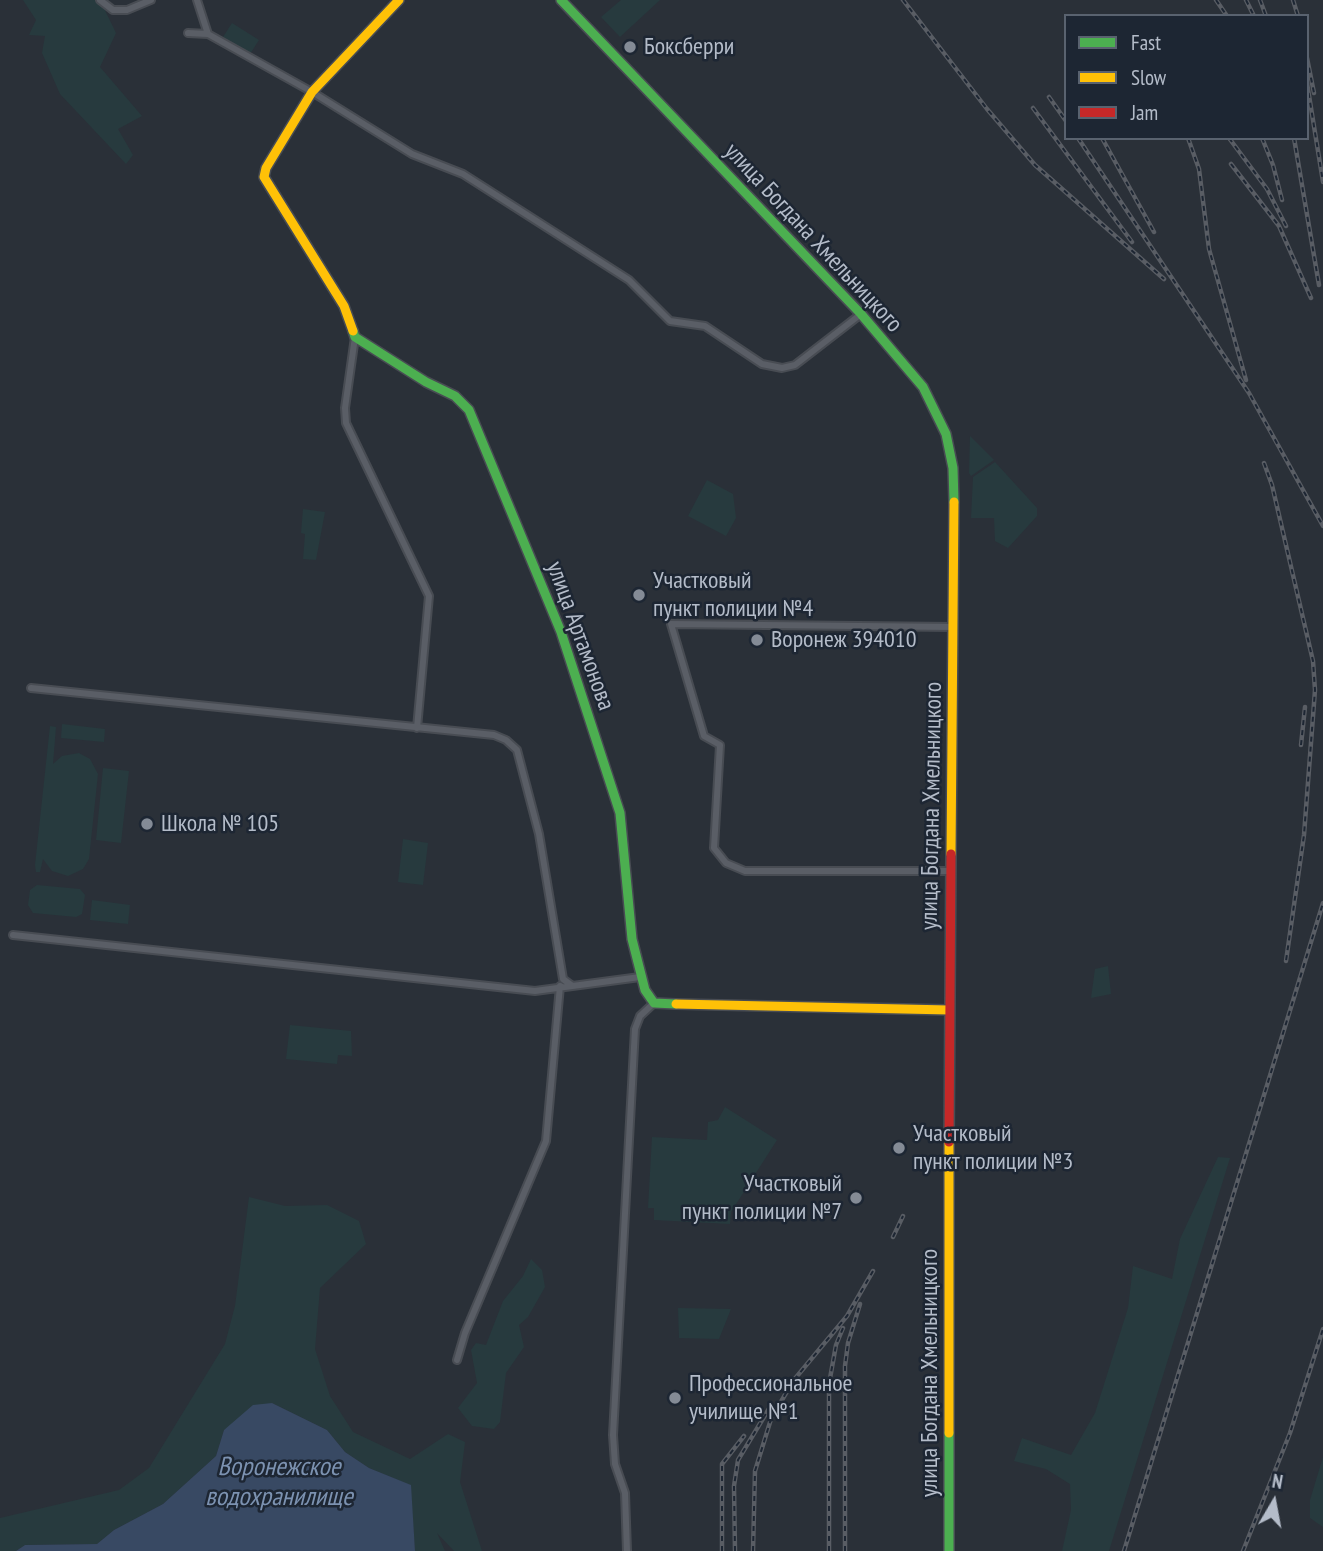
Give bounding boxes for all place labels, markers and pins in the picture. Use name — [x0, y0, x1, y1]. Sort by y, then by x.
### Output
place label: Боксберри — [644, 33, 734, 61]
marker: Боксберри — [622, 39, 638, 55]
place label: Участковый пункт полиции №4 — [653, 567, 813, 623]
marker: Участковый пункт полиции №4 — [631, 587, 647, 603]
place label: Воронеж 394010 — [771, 626, 916, 654]
marker: Воронеж 394010 — [749, 632, 765, 648]
place label: Школа № 105 — [161, 810, 279, 838]
marker: Школа № 105 — [139, 816, 155, 832]
place label: Участковый пункт полиции №3 — [913, 1120, 1073, 1176]
marker: Участковый пункт полиции №3 — [891, 1140, 907, 1156]
place label: Участковый пункт полиции №7 — [682, 1170, 842, 1226]
marker: Участковый пункт полиции №7 — [848, 1190, 864, 1206]
place label: Профессиональное училище №1 — [689, 1370, 852, 1426]
marker: Профессиональное училище №1 — [667, 1390, 683, 1406]

